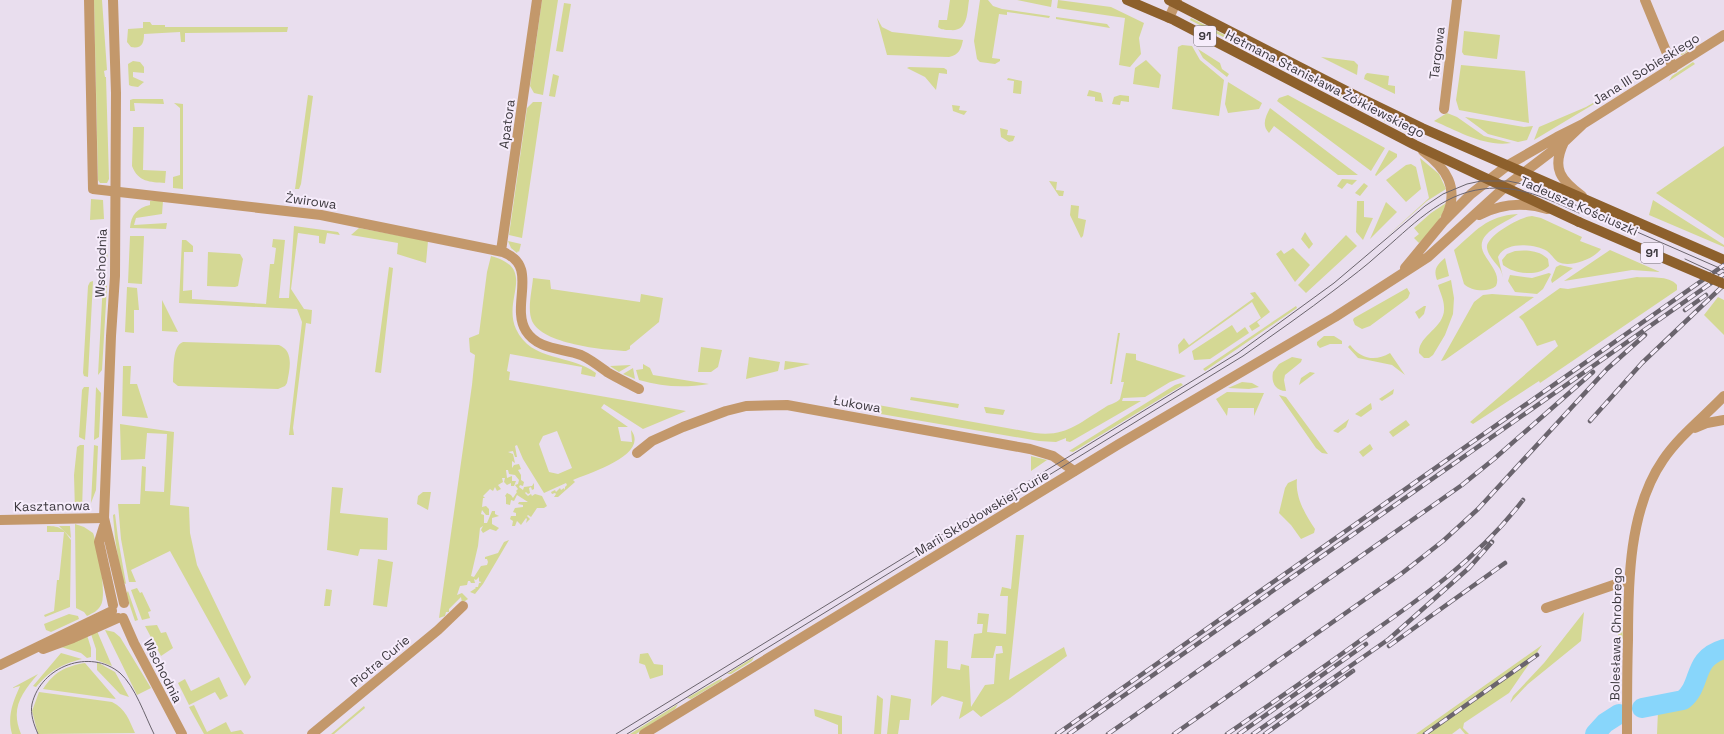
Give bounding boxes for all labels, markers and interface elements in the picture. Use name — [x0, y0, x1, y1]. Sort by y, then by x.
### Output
street label: Targowa — [1425, 25, 1449, 80]
road number: 91 — [1194, 26, 1216, 46]
street label: Hetmana Stanisława Żółkiewskiego — [1223, 26, 1427, 142]
street label: Jana III Sobieskiego — [1589, 29, 1703, 109]
street label: Apatora — [495, 98, 519, 150]
street label: Tadeusza Kościuszki — [1517, 172, 1641, 240]
street label: Żwirowa — [284, 189, 338, 213]
street label: Wschodnia — [91, 228, 111, 298]
road number: 91 — [1641, 243, 1663, 263]
street label: Łukowa — [832, 391, 883, 417]
street label: Marii Skłodowskiej-Curie — [912, 466, 1052, 560]
street label: Kasztanowa — [14, 497, 91, 515]
street label: Bolesława Chrobrego — [1606, 567, 1626, 701]
street label: Piotra Curie — [347, 631, 413, 691]
street label: Wschodnia — [140, 636, 186, 706]

